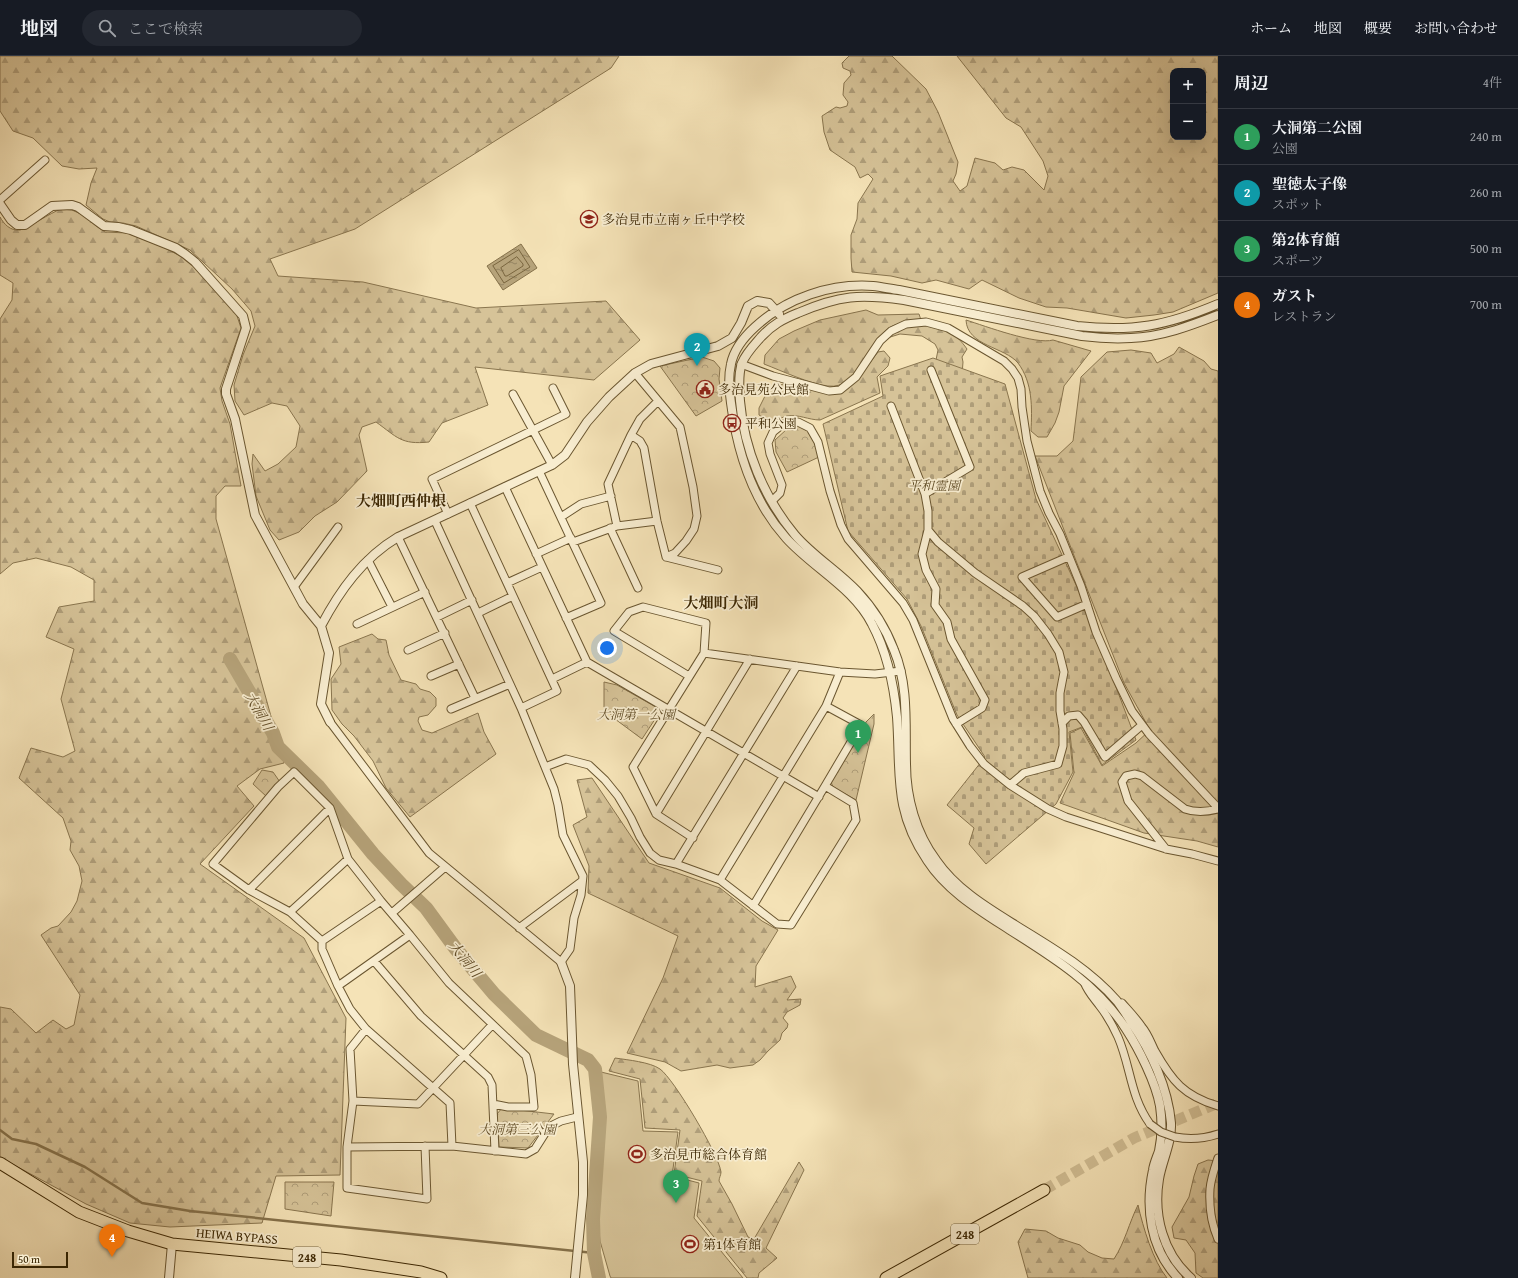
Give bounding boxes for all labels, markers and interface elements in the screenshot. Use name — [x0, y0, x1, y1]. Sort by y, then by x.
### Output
search box — [82, 10, 362, 46]
text: 地図 — [20, 14, 58, 42]
icon: search — [96, 17, 118, 39]
text: ここで検索 — [128, 18, 203, 39]
text: ホーム — [1250, 18, 1292, 38]
text: 地図 — [1314, 18, 1342, 38]
text: 概要 — [1364, 18, 1392, 38]
text: お問い合わせ — [1414, 18, 1498, 38]
map controls — [1170, 68, 1206, 140]
button: + — [1170, 68, 1206, 104]
text: 周辺 — [1234, 70, 1268, 95]
text: 4件 — [1483, 73, 1502, 92]
button: − — [1170, 104, 1206, 140]
text: 大洞第二公園 — [1272, 117, 1362, 138]
text: 1 — [1244, 127, 1250, 146]
text: 240 m — [1470, 127, 1502, 146]
text: 公園 — [1272, 139, 1298, 158]
text: 聖徳太子像 — [1272, 173, 1347, 194]
text: 2 — [1244, 183, 1250, 202]
text: 260 m — [1470, 183, 1502, 202]
text: スポット — [1272, 195, 1324, 214]
school or university icon: 多治見市立南ヶ丘中学校 — [579, 209, 599, 229]
place label: 多治見市立南ヶ丘中学校 — [602, 210, 745, 229]
text: 第2体育館 — [1272, 229, 1340, 250]
text: 3 — [1244, 239, 1250, 258]
text: 500 m — [1470, 239, 1502, 258]
text: スポーツ — [1272, 251, 1323, 270]
text: ガスト — [1272, 285, 1317, 306]
text: 4 — [1244, 295, 1250, 314]
text: 700 m — [1470, 295, 1502, 314]
text: レストラン — [1272, 307, 1337, 326]
pin: 2 — [684, 333, 710, 366]
public building icon: 多治見苑公民館 — [695, 379, 715, 399]
place label: 多治見苑公民館 — [718, 380, 809, 399]
bus stop icon: 平和公園 — [722, 413, 742, 433]
place label: 平和公園 — [745, 414, 797, 433]
park label: 平和霊園 — [908, 476, 962, 495]
district label: 大畑町西仲根 — [356, 490, 446, 511]
district label: 大畑町大洞 — [683, 592, 759, 613]
your location — [597, 638, 617, 658]
water label: 大洞川 — [240, 688, 279, 736]
park label: 大洞第一公園 — [597, 705, 677, 724]
pin: 1 — [845, 720, 871, 753]
water label: 大洞川 — [444, 936, 487, 983]
park label: 大洞第三公園 — [478, 1120, 558, 1139]
sports icon: 多治見市総合体育館 — [627, 1144, 647, 1164]
place label: 多治見市総合体育館 — [650, 1145, 767, 1164]
pin: 3 — [663, 1170, 689, 1203]
street label: HEIWA BYPASS — [195, 1223, 279, 1249]
pin: 4 — [99, 1224, 125, 1257]
road number: 248 — [951, 1224, 979, 1244]
sports icon: 第1体育館 — [680, 1234, 700, 1254]
place label: 第1体育館 — [703, 1235, 761, 1254]
road number: 248 — [293, 1247, 321, 1267]
scale bar — [12, 1250, 68, 1269]
text: 50 m — [18, 1251, 40, 1267]

